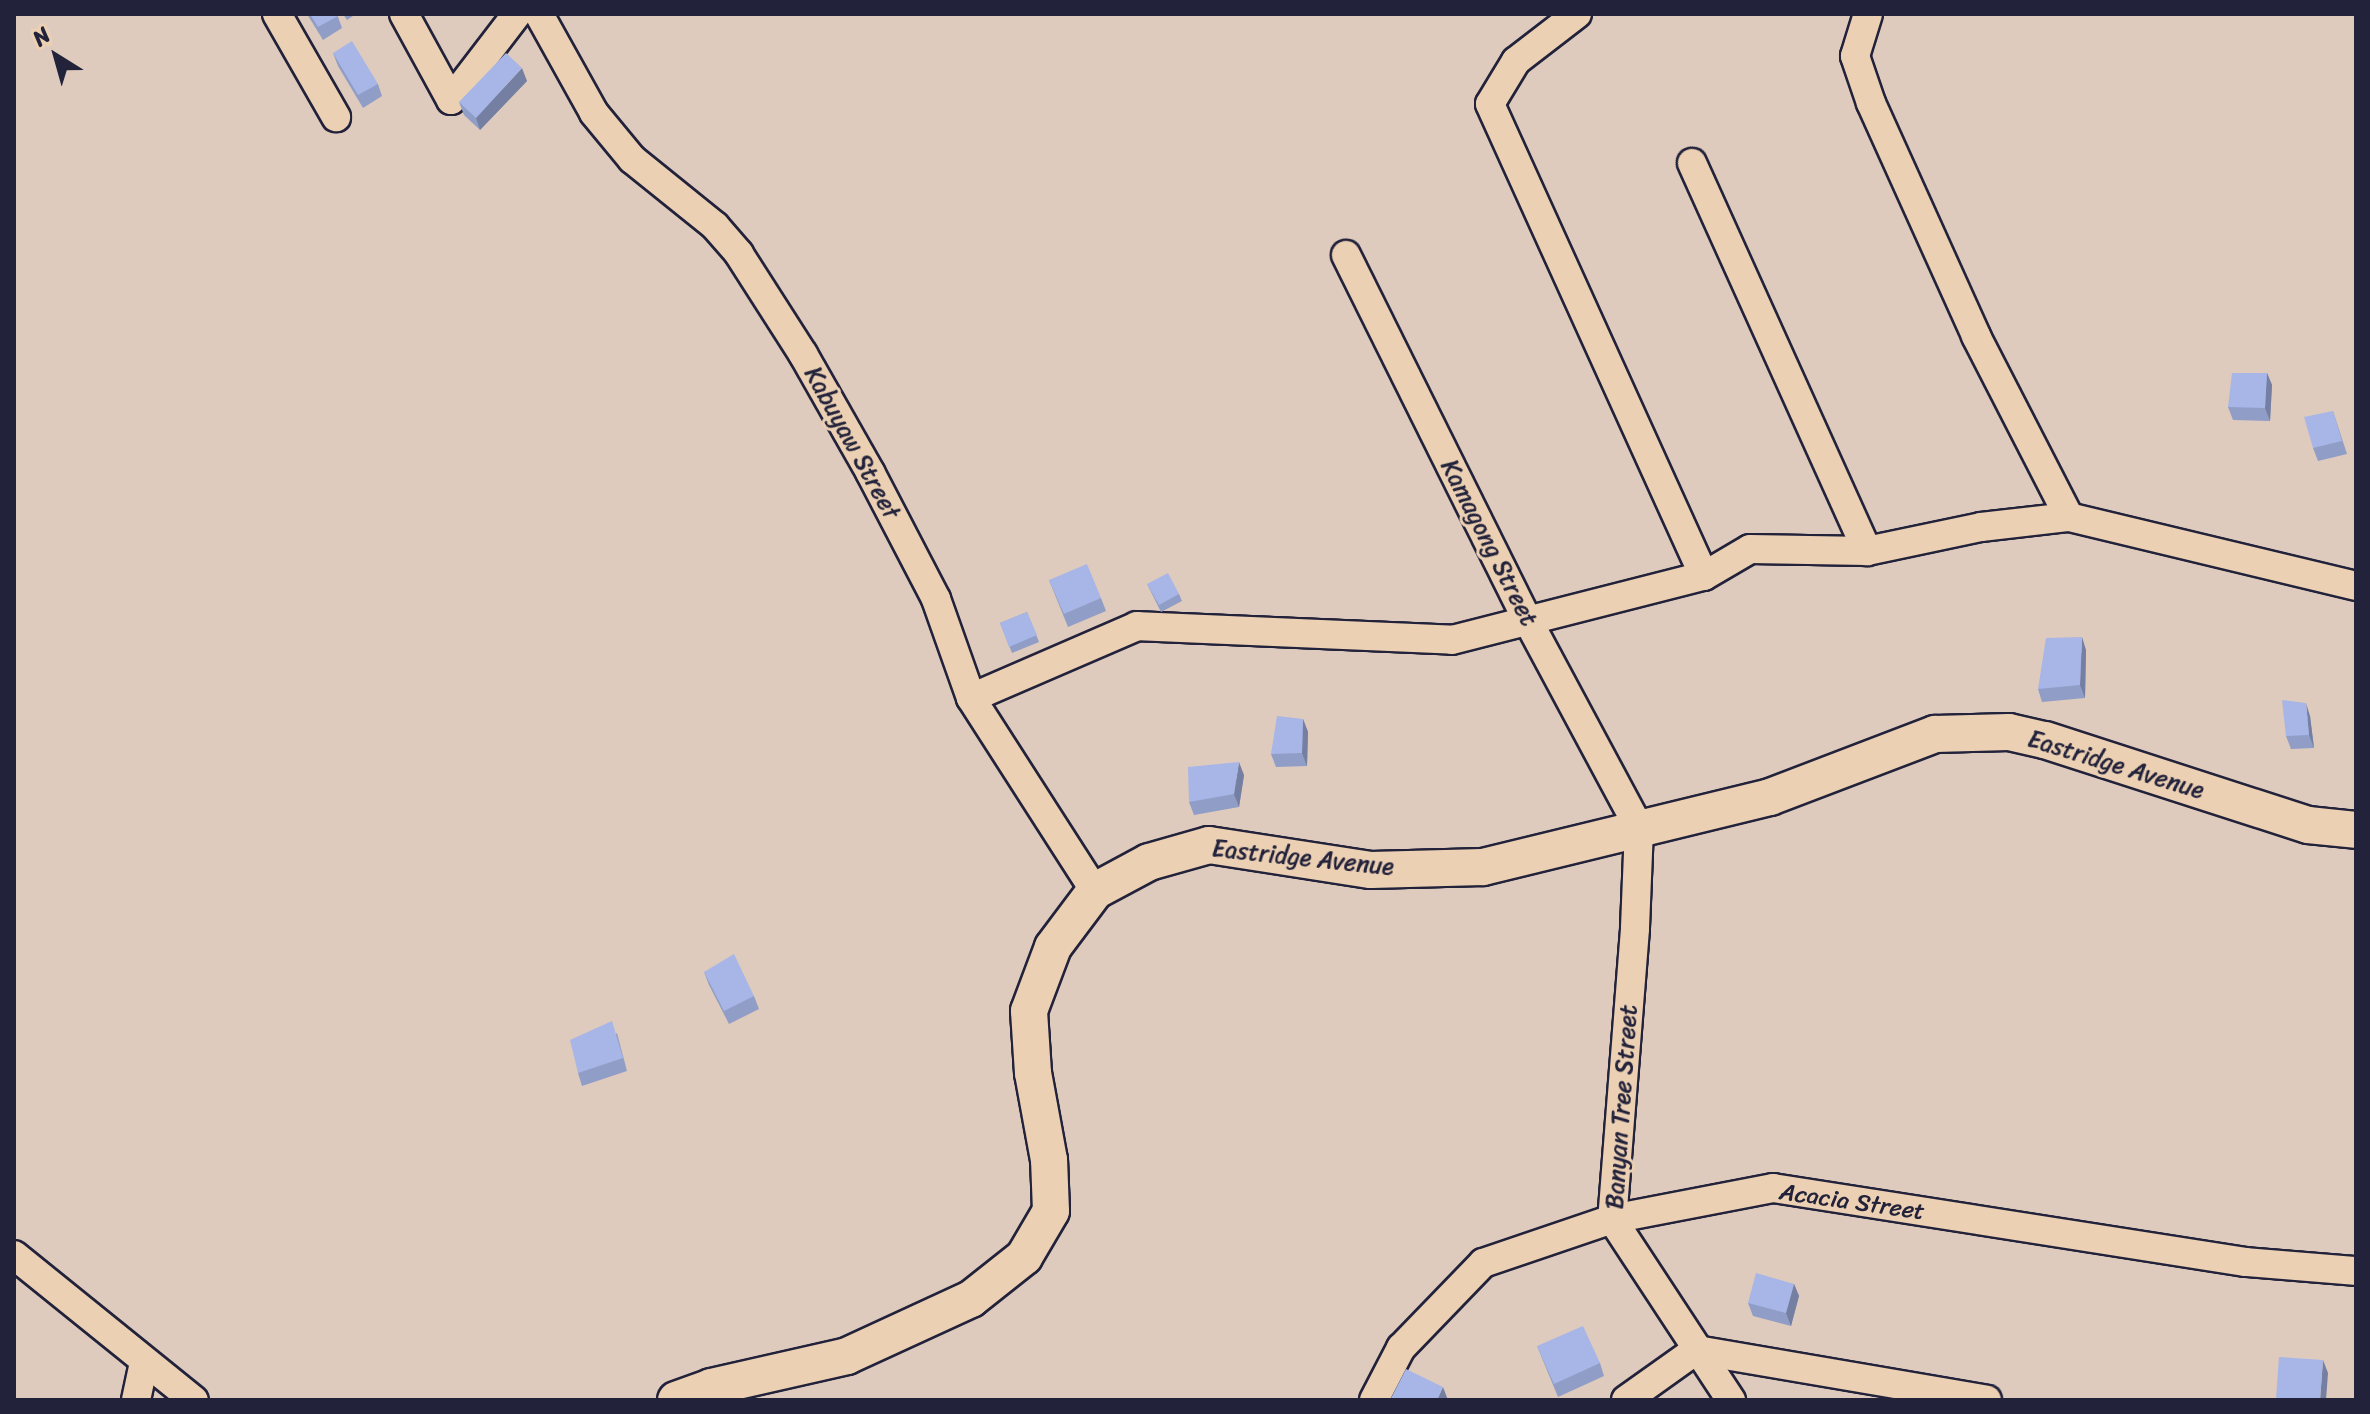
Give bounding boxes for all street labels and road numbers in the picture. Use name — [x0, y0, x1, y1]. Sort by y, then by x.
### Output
street label: Kabuyaw Street — [798, 362, 906, 524]
street label: Kamagong Street — [1435, 455, 1543, 631]
street label: Eastridge Avenue — [2025, 725, 2207, 805]
street label: Eastridge Avenue — [1211, 834, 1395, 882]
street label: Banyan Tree Street — [1600, 1003, 1644, 1211]
street label: Acacia Street — [1778, 1178, 1926, 1226]

